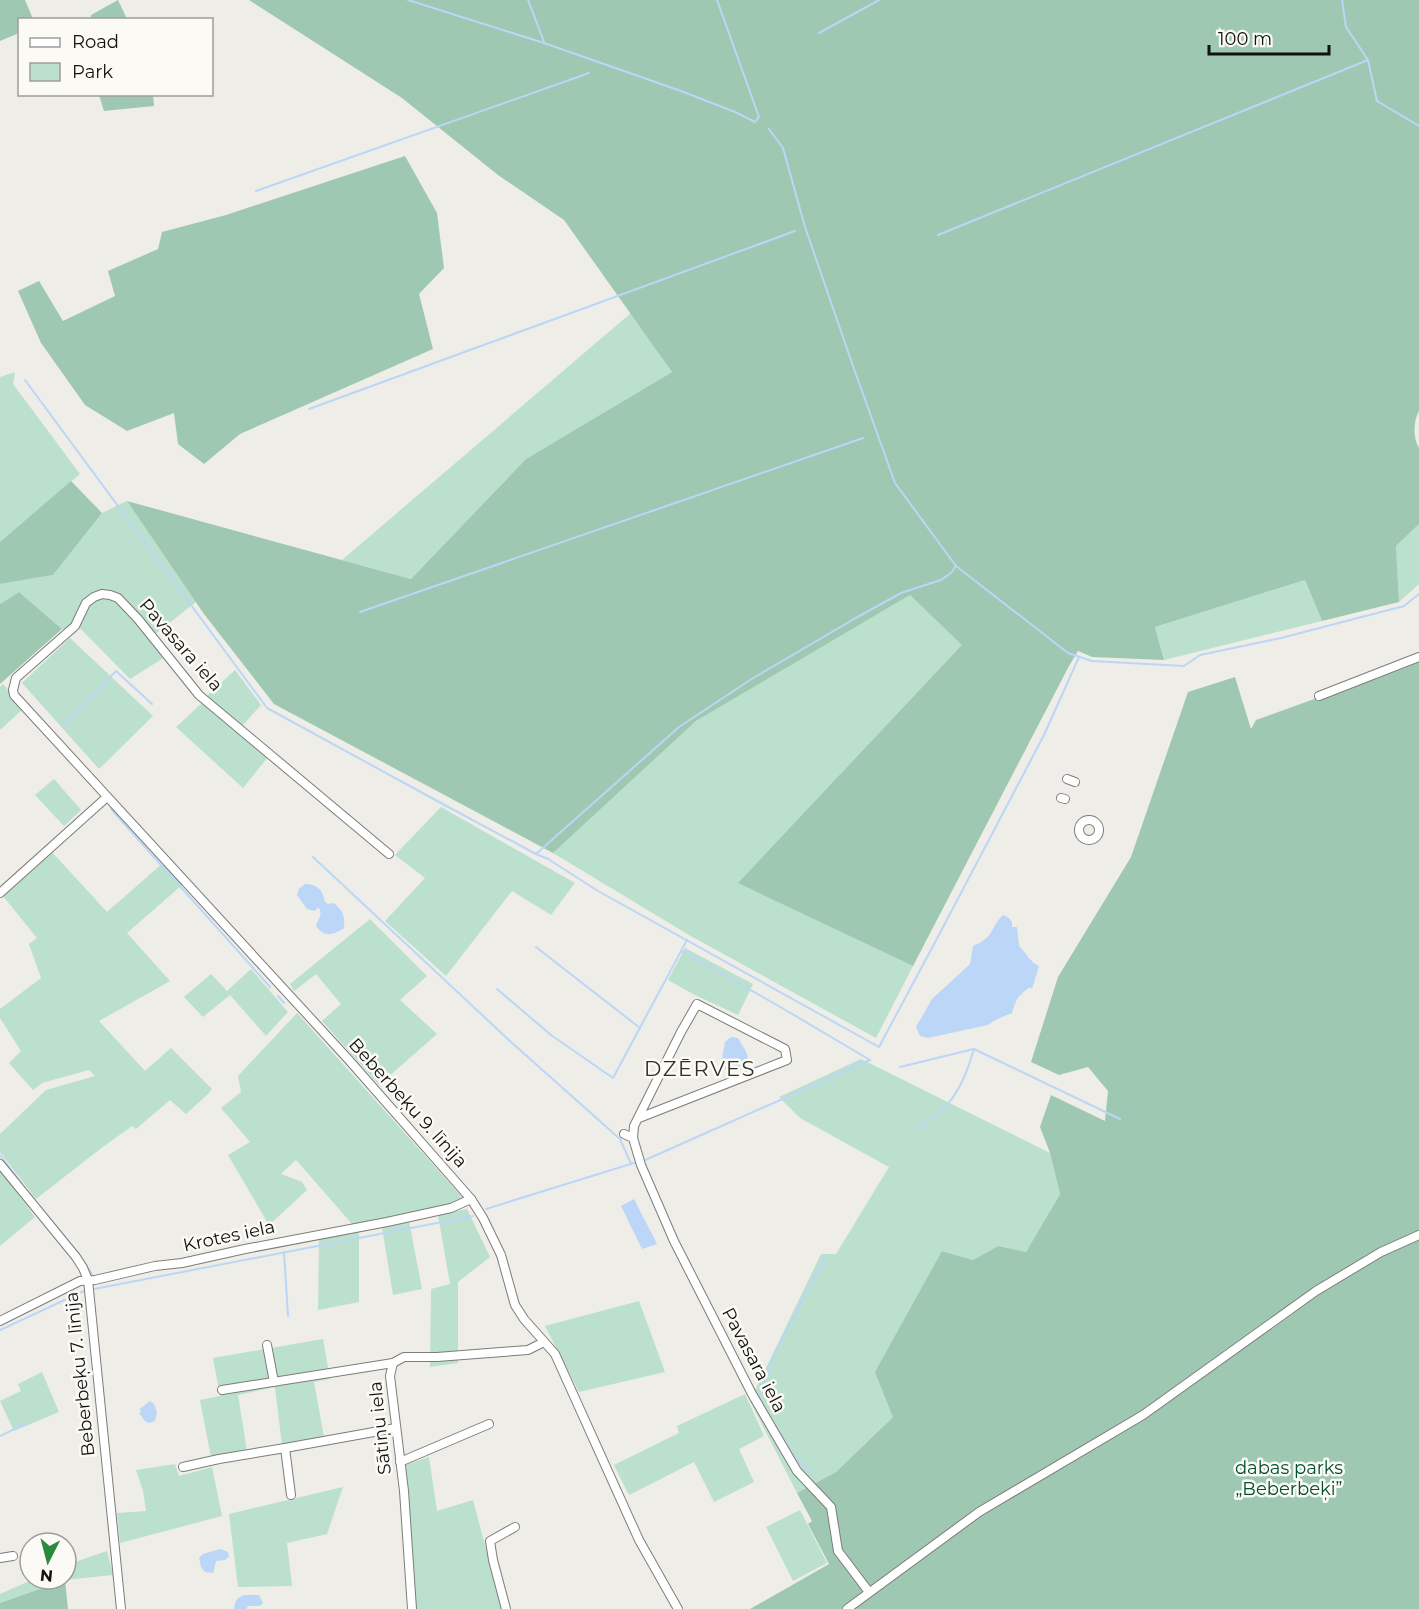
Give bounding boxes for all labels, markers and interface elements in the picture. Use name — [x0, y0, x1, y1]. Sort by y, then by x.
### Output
legend — [18, 18, 213, 96]
scale bar — [1209, 18, 1329, 56]
text: 100 m — [1218, 28, 1272, 50]
text: Road — [72, 31, 119, 53]
text: Park — [72, 61, 113, 83]
street label: Pavasara iela — [135, 594, 227, 696]
street label: Beberbeķu 9. līnija — [343, 1034, 472, 1173]
district label: DZĒRVES — [644, 1056, 756, 1081]
street label: Krotes iela — [181, 1216, 277, 1256]
street label: Beberbeķu 7. līnija — [60, 1290, 101, 1457]
street label: Pavasara iela — [717, 1304, 791, 1416]
street label: Sātiņu iela — [364, 1380, 397, 1476]
park label: dabas parks „Beberbeķi” — [1235, 1457, 1343, 1501]
north arrow — [18, 1531, 78, 1591]
text: N — [39, 1565, 54, 1586]

